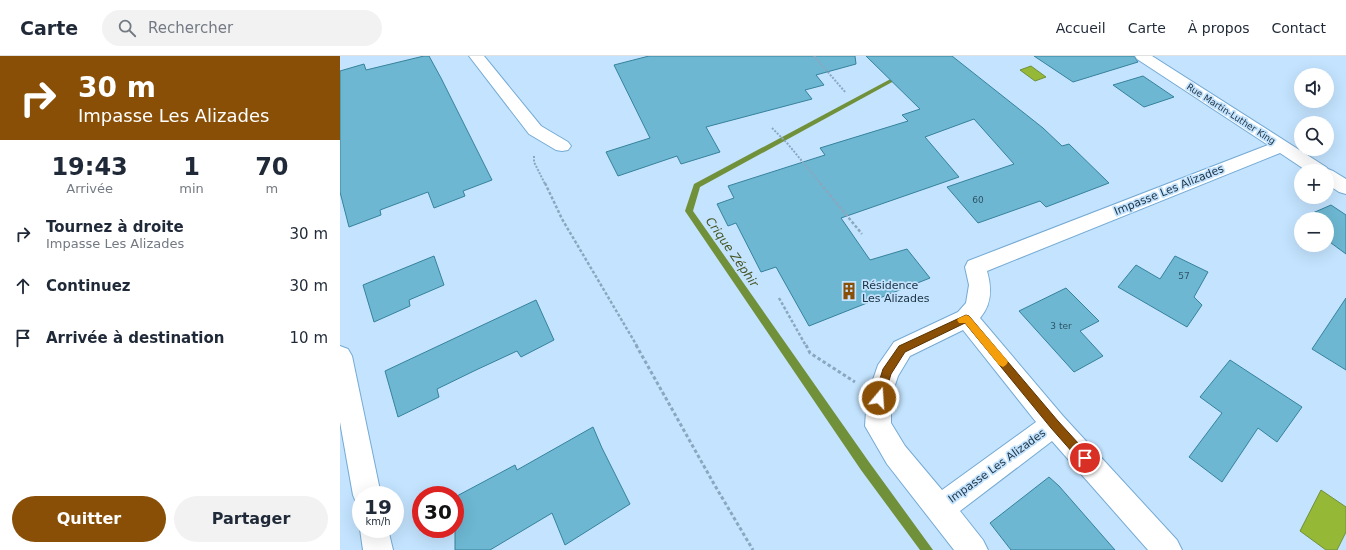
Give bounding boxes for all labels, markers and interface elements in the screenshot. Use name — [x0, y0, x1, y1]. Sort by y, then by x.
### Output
search box — [102, 10, 382, 46]
text: Carte — [20, 17, 78, 39]
icon: search — [116, 17, 138, 39]
text: Rechercher — [148, 19, 233, 37]
text: Accueil — [1056, 20, 1106, 36]
text: Carte — [1128, 20, 1166, 36]
text: À propos — [1188, 20, 1250, 36]
text: Contact — [1272, 20, 1326, 36]
map controls — [1294, 68, 1334, 252]
button: sound — [1294, 68, 1334, 108]
text: 30 m — [78, 71, 156, 104]
icon: right — [12, 72, 64, 124]
street label: Rue Martin-Luther King — [1185, 82, 1277, 146]
text: Impasse Les Alizades — [78, 105, 269, 126]
button: search — [1294, 116, 1334, 156]
text: 19:43 — [51, 153, 128, 181]
text: 1 — [183, 153, 200, 181]
text: 70 — [255, 153, 289, 181]
street label: Impasse Les Alizades — [1112, 162, 1226, 218]
button: + — [1294, 164, 1334, 204]
text: Arrivée — [66, 181, 113, 196]
text: min — [179, 181, 204, 196]
text: m — [266, 181, 278, 196]
house number: 60 — [972, 195, 984, 205]
button: − — [1294, 212, 1334, 252]
water label: Crique Zéphir — [703, 214, 762, 291]
text: Tournez à droite — [46, 218, 184, 236]
icon: right — [12, 223, 34, 245]
text: 30 m — [290, 225, 328, 243]
text: Impasse Les Alizades — [46, 236, 184, 251]
house number: 57 — [1178, 271, 1190, 281]
icon: ahead — [12, 275, 34, 297]
text: Continuez — [46, 277, 131, 295]
text: 30 m — [290, 277, 328, 295]
place label: Résidence Les Alizades — [862, 279, 930, 305]
building icon: Résidence Les Alizades — [839, 281, 859, 301]
house number: 3 ter — [1050, 321, 1072, 331]
icon: arrive — [12, 327, 34, 349]
text: Arrivée à destination — [46, 329, 224, 347]
text: 10 m — [290, 329, 328, 347]
position arrow — [858, 377, 900, 419]
street label: Impasse Les Alizades — [946, 426, 1048, 506]
pin — [1068, 441, 1102, 475]
icon: arrive — [1074, 447, 1096, 469]
speed limit sign: 30 — [412, 486, 464, 538]
text: 19 — [364, 495, 392, 519]
button: Quitter — [12, 496, 166, 542]
button: Partager — [174, 496, 328, 542]
text: km/h — [365, 516, 391, 527]

